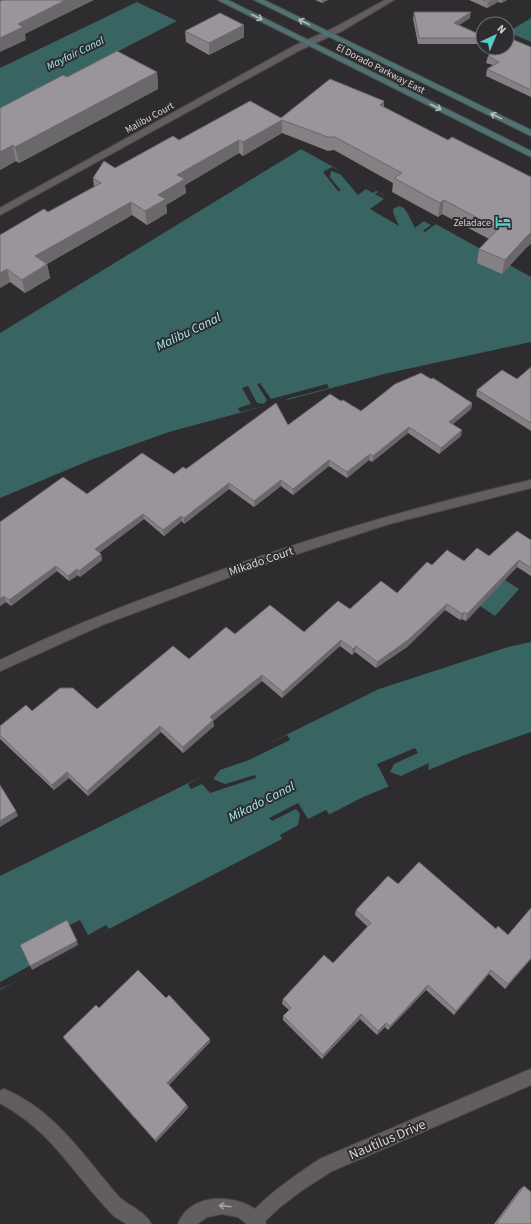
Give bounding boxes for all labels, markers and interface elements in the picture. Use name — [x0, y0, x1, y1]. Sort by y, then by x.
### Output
one-way arrow — [250, 14, 262, 21]
north arrow — [475, 16, 515, 56]
one-way arrow — [298, 18, 310, 25]
text: N — [494, 21, 509, 37]
water label: Mayfair Canal — [44, 33, 107, 74]
street label: El Dorado Parkway East — [334, 40, 428, 98]
street label: Malibu Court — [123, 98, 177, 137]
one-way arrow — [429, 103, 441, 111]
one-way arrow — [490, 112, 502, 119]
hotel icon: Zeladace — [494, 213, 512, 231]
place label: Zeladace — [453, 216, 491, 230]
water label: Malibu Canal — [153, 308, 225, 355]
street label: Mikado Court — [227, 542, 296, 580]
water label: Mikado Canal — [225, 777, 299, 826]
street label: Nautilus Drive — [346, 1115, 429, 1165]
one-way arrow — [219, 1202, 232, 1210]

